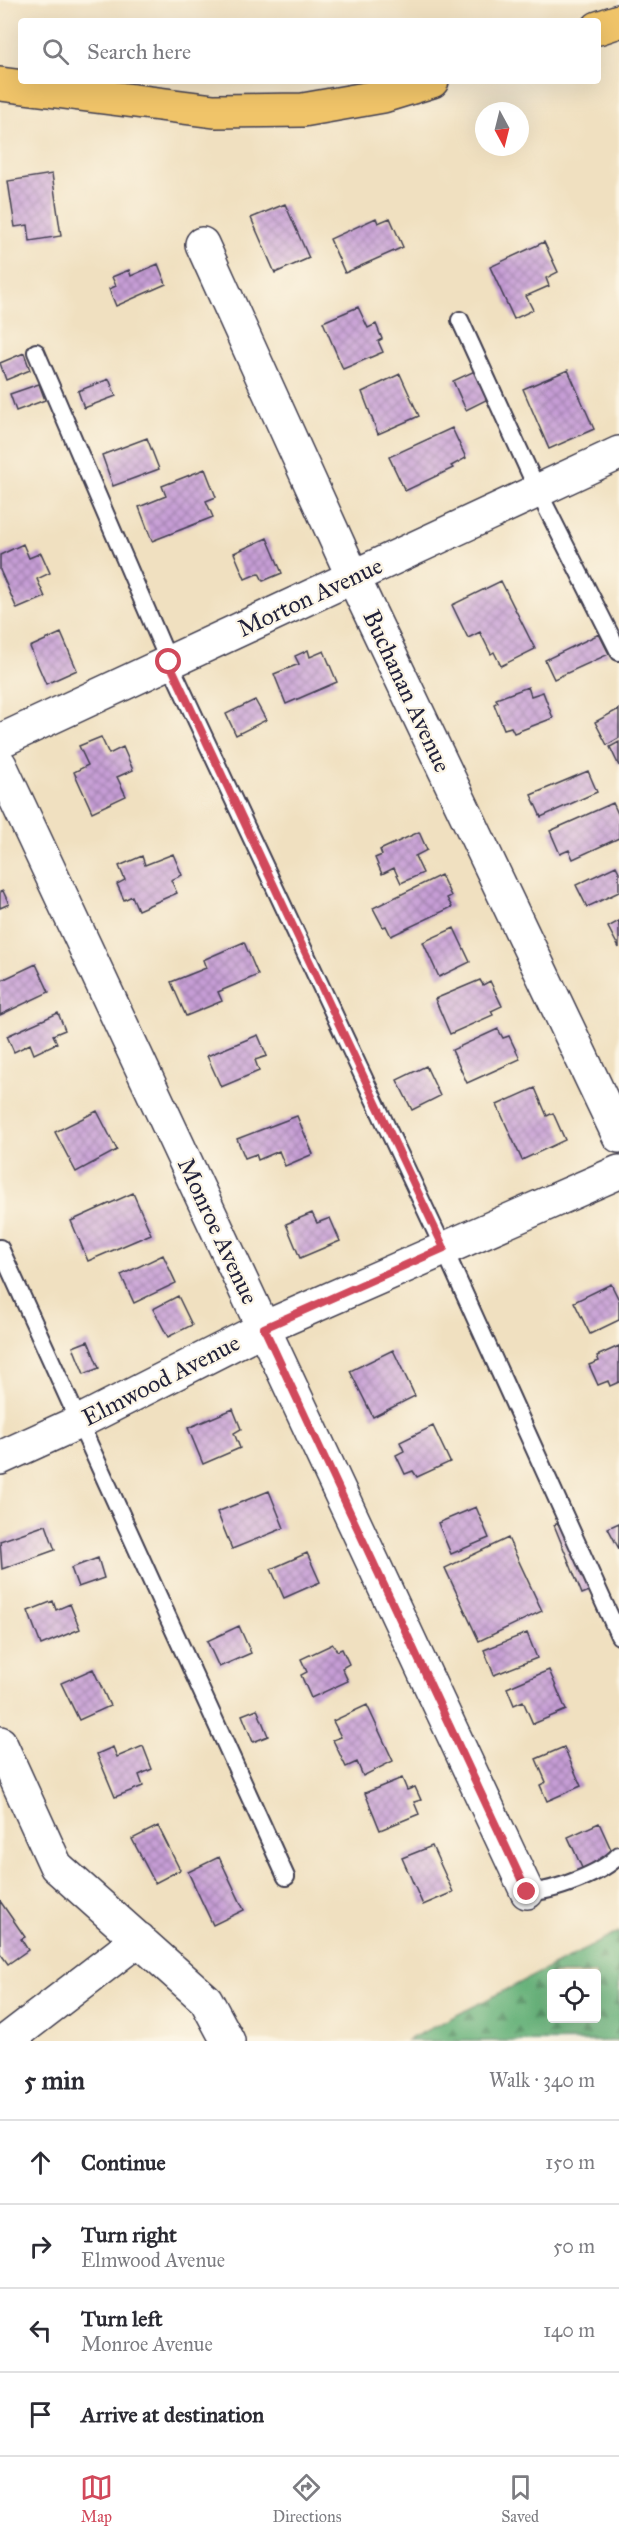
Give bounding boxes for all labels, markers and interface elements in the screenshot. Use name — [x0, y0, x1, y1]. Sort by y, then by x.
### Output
search box — [18, 18, 601, 84]
icon: search — [39, 35, 72, 68]
text: Search here — [87, 38, 191, 65]
north arrow — [475, 102, 529, 156]
street label: Morton Avenue — [233, 550, 387, 644]
street label: Buchanan Avenue — [356, 605, 458, 777]
route start — [155, 648, 181, 674]
street label: Monroe Avenue — [171, 1153, 265, 1309]
street label: Elmwood Avenue — [77, 1327, 245, 1433]
route end — [513, 1878, 539, 1904]
map controls — [547, 1969, 601, 2023]
button: locate — [547, 1969, 601, 2023]
text: 5 min — [24, 2064, 85, 2096]
text: Walk · 340 m — [489, 2068, 595, 2092]
icon: ahead — [24, 2146, 57, 2179]
text: Continue — [81, 2149, 166, 2176]
text: 150 m — [545, 2150, 595, 2174]
text: Turn right — [81, 2221, 177, 2248]
icon: right — [24, 2230, 57, 2263]
text: 50 m — [553, 2234, 595, 2258]
text: Elmwood Avenue — [81, 2248, 225, 2272]
text: Turn left — [81, 2305, 163, 2332]
icon: left — [24, 2314, 57, 2347]
text: 140 m — [543, 2318, 595, 2342]
text: Monroe Avenue — [81, 2332, 213, 2356]
icon: arrive — [24, 2398, 57, 2431]
text: Arrive at destination — [81, 2401, 264, 2428]
tab: Map — [80, 2471, 113, 2526]
tab: Directions — [273, 2471, 341, 2526]
tab: Saved — [501, 2471, 539, 2526]

